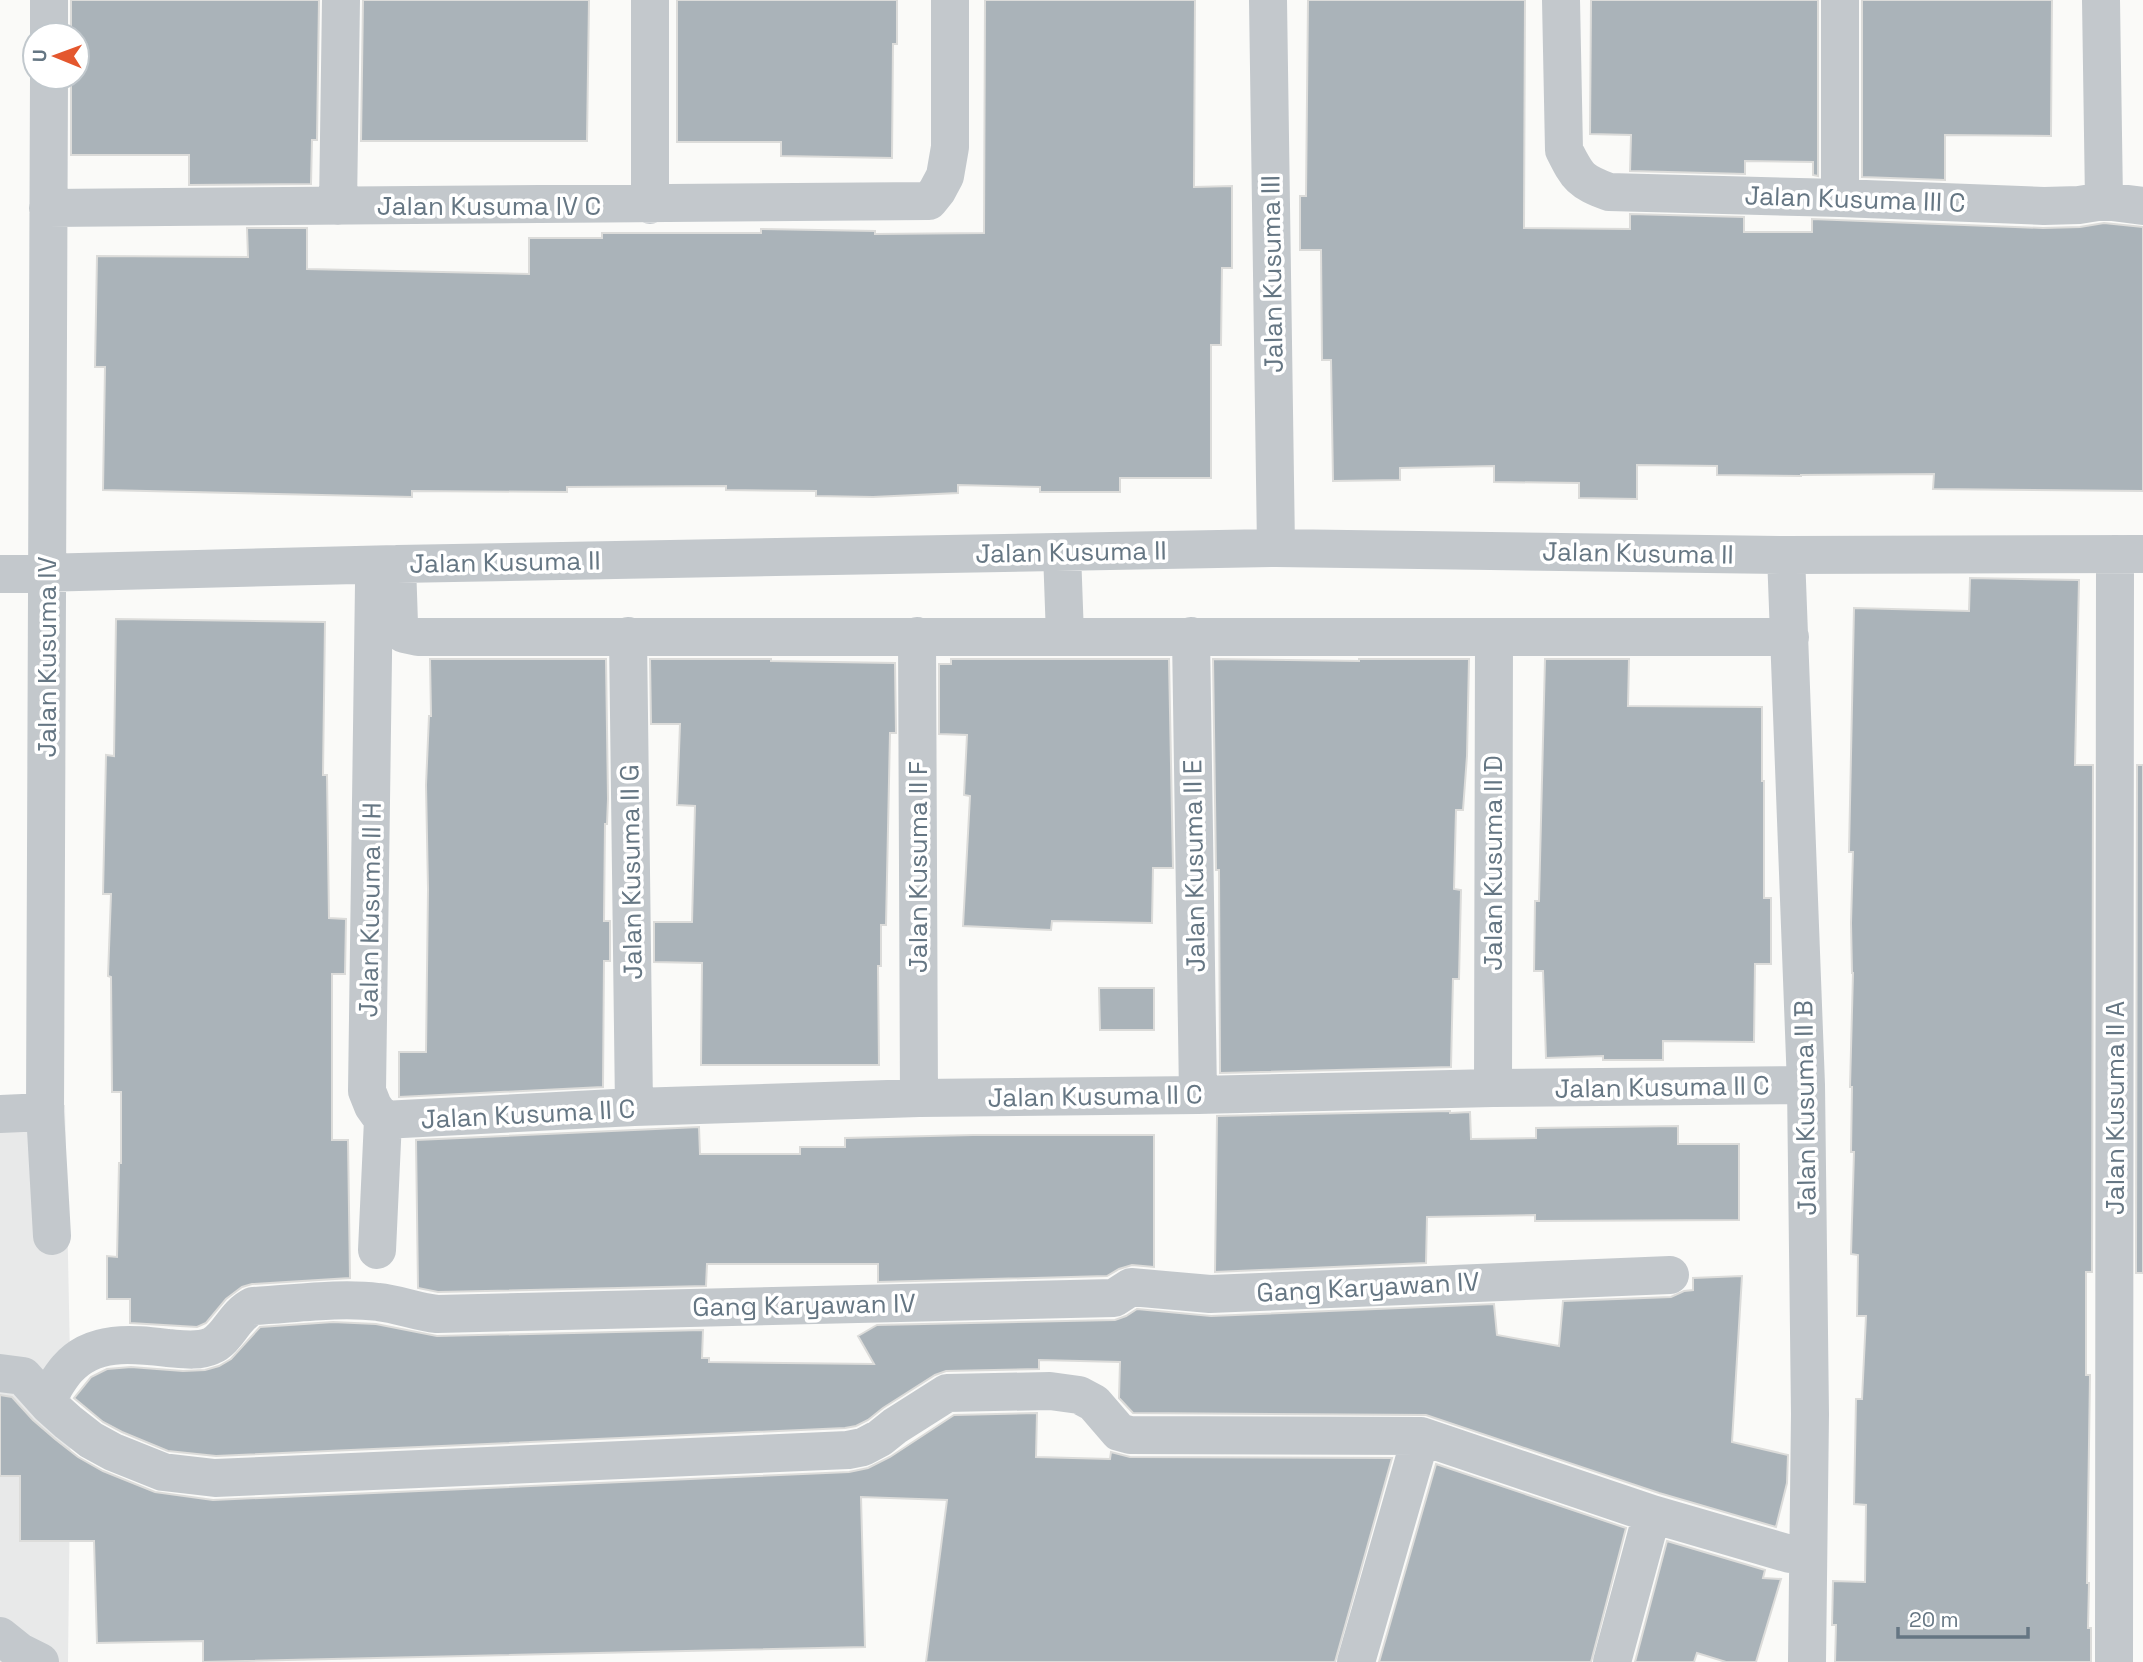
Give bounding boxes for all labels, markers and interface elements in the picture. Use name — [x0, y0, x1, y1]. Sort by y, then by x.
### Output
north arrow — [21, 21, 91, 91]
text: U — [27, 49, 52, 62]
street label: Jalan Kusuma III — [1253, 175, 1291, 373]
street label: Jalan Kusuma III C — [1744, 178, 1966, 220]
street label: Jalan Kusuma IV C — [377, 189, 601, 223]
street label: Jalan Kusuma II — [975, 533, 1167, 571]
street label: Jalan Kusuma II — [1542, 534, 1734, 572]
street label: Jalan Kusuma II — [409, 543, 601, 581]
street label: Jalan Kusuma IV — [30, 556, 64, 758]
street label: Jalan Kusuma II D — [1476, 755, 1510, 971]
street label: Jalan Kusuma II E — [1175, 759, 1213, 973]
street label: Jalan Kusuma II F — [901, 761, 935, 973]
street label: Jalan Kusuma II G — [612, 764, 650, 980]
street label: Jalan Kusuma II H — [351, 802, 389, 1018]
street label: Jalan Kusuma II B — [1786, 1000, 1824, 1216]
street label: Jalan Kusuma II A — [2098, 1001, 2132, 1215]
street label: Jalan Kusuma II C — [1554, 1068, 1770, 1106]
street label: Jalan Kusuma II C — [987, 1077, 1203, 1115]
street label: Jalan Kusuma II C — [420, 1091, 636, 1137]
street label: Gang Karyawan IV — [1256, 1264, 1480, 1310]
street label: Gang Karyawan IV — [692, 1286, 916, 1324]
scale bar — [1898, 1596, 2028, 1640]
text: 20 m — [1909, 1606, 1959, 1633]

